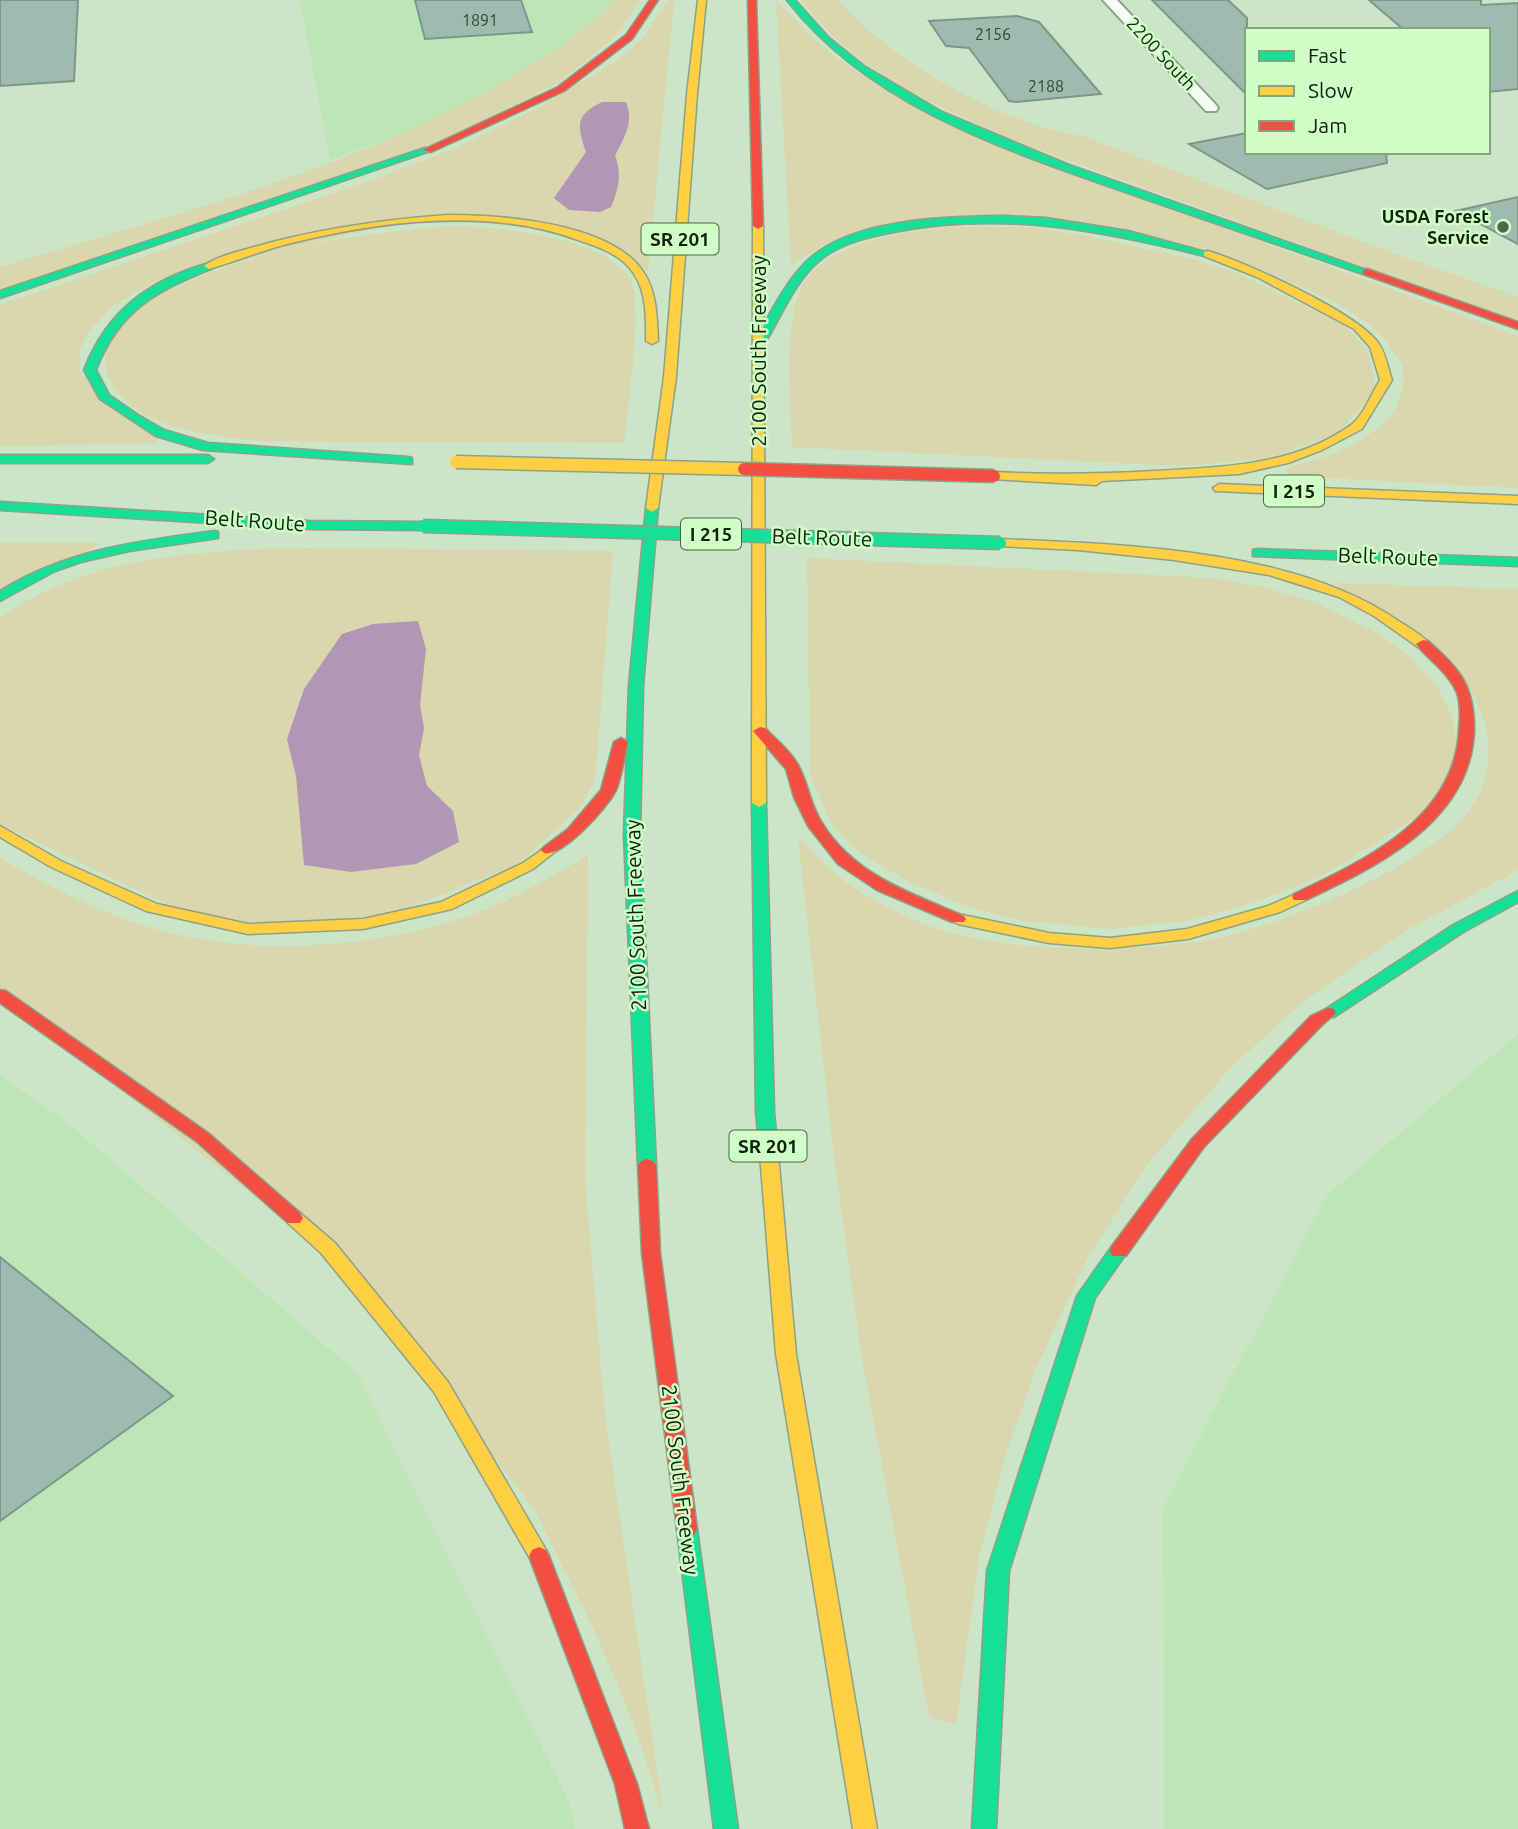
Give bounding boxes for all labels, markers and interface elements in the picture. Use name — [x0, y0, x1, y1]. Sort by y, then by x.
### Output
house number: 1891 — [462, 11, 498, 29]
street label: 2200 South — [1123, 13, 1201, 94]
house number: 2156 — [975, 25, 1011, 43]
legend — [1245, 28, 1490, 154]
text: Fast — [1308, 43, 1346, 67]
house number: 2188 — [1028, 77, 1064, 95]
text: Slow — [1308, 78, 1353, 102]
text: Jam — [1308, 113, 1347, 137]
place label: USDA Forest Service — [1382, 206, 1489, 247]
marker: USDA Forest Service — [1495, 219, 1511, 235]
road number: SR 201 — [642, 224, 718, 255]
street label: 2100 South Freeway — [746, 255, 770, 447]
road number: I 215 — [1264, 476, 1324, 506]
street label: Belt Route — [204, 505, 306, 535]
road number: I 215 — [681, 519, 741, 550]
street label: Belt Route — [771, 523, 873, 551]
street label: Belt Route — [1337, 542, 1439, 570]
street label: 2100 South Freeway — [620, 819, 650, 1011]
road number: SR 201 — [730, 1130, 806, 1162]
street label: 2100 South Freeway — [657, 1383, 705, 1576]

